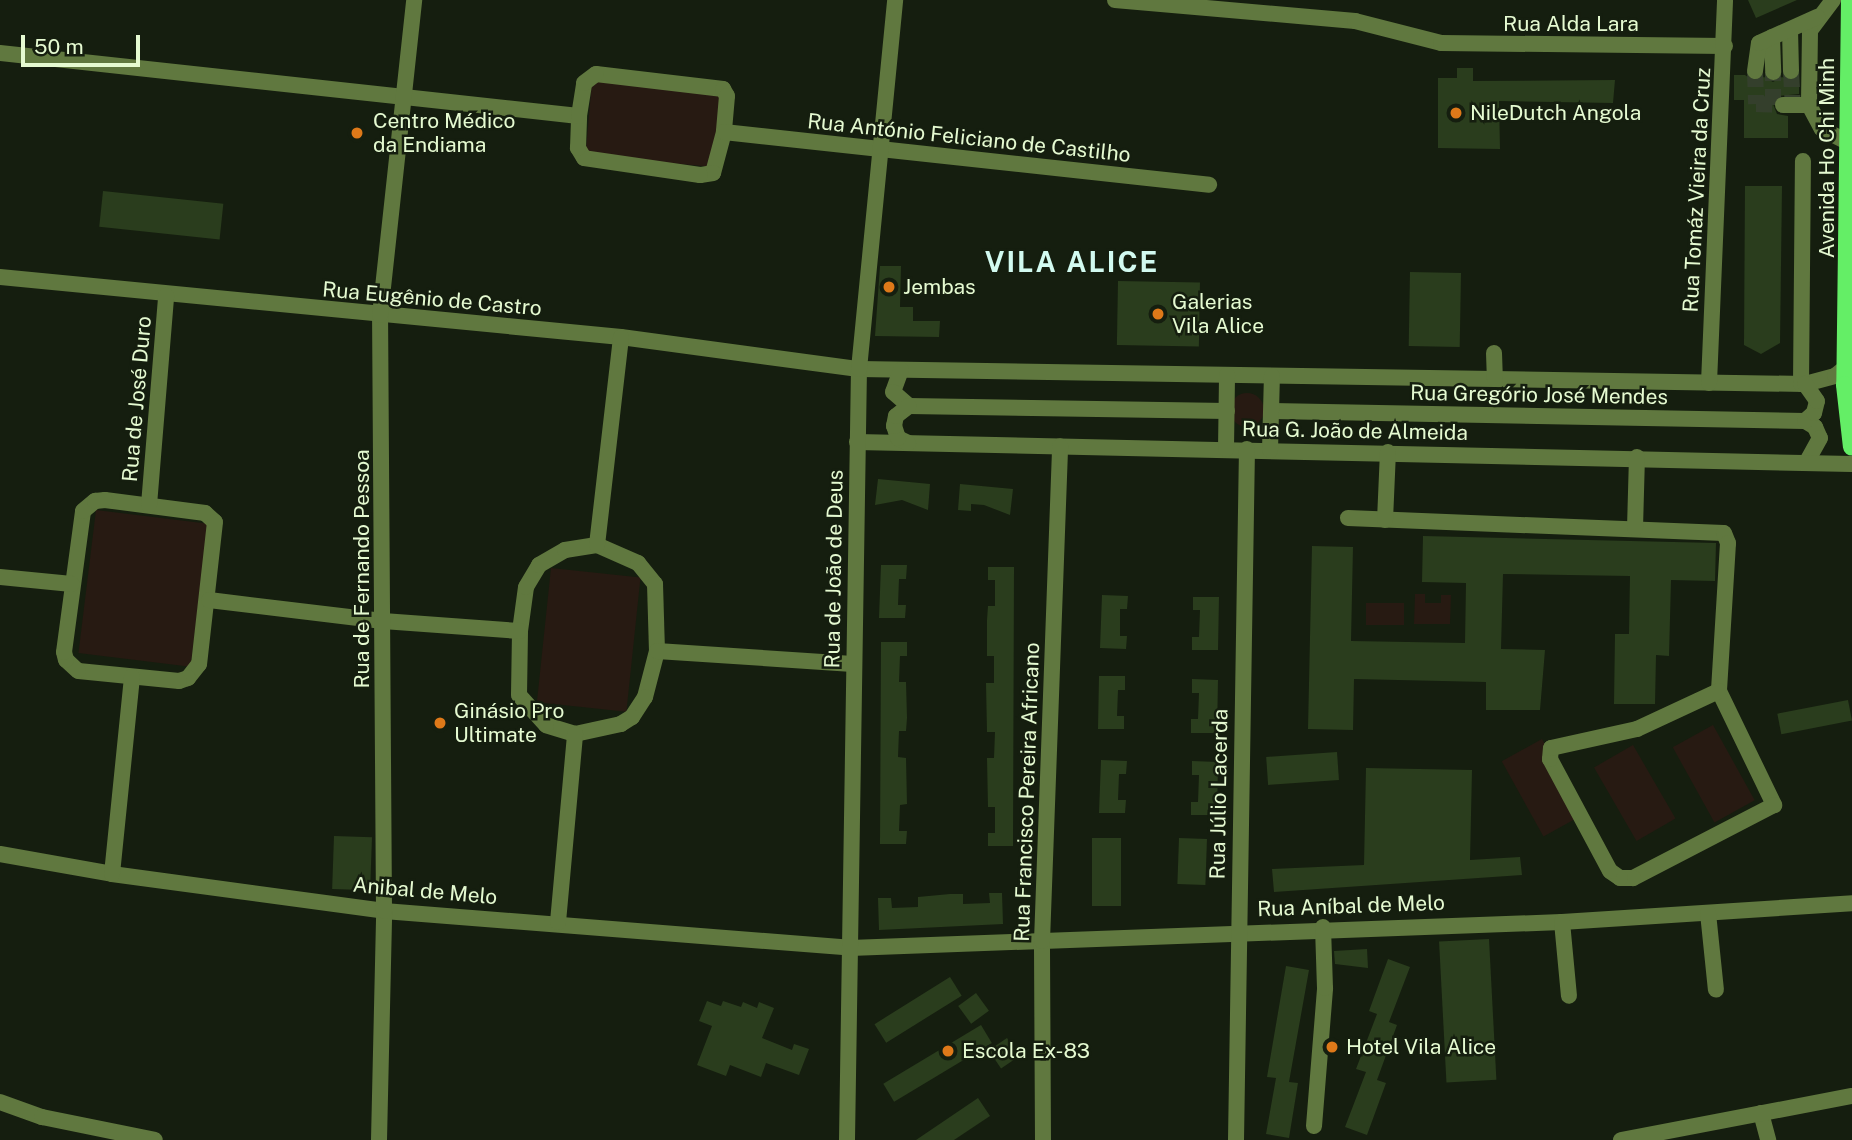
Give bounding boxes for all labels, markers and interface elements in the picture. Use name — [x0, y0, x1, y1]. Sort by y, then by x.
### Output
street label: Rua Alda Lara — [1503, 11, 1639, 37]
scale bar — [24, 21, 144, 65]
text: 50 m — [34, 34, 84, 59]
street label: Avenida Ho Chi Minh — [1814, 58, 1840, 258]
street label: Rua Tomáz Vieira da Cruz — [1678, 67, 1716, 313]
place label: NileDutch Angola — [1470, 100, 1641, 126]
marker: NileDutch Angola — [1448, 105, 1464, 121]
place label: Centro Médico da Endiama — [373, 108, 516, 158]
street label: Rua António Feliciano de Castilho — [806, 108, 1132, 168]
marker: Centro Médico da Endiama — [347, 123, 367, 143]
district label: VILA ALICE — [986, 245, 1158, 279]
place label: Jembas — [903, 274, 976, 300]
street label: Rua Eugênio de Castro — [321, 277, 543, 321]
marker: Jembas — [881, 279, 897, 295]
place label: Galerias Vila Alice — [1172, 289, 1264, 339]
marker: Galerias Vila Alice — [1150, 306, 1166, 322]
street label: Rua de José Duro — [117, 315, 157, 483]
street label: Rua Gregório José Mendes — [1410, 380, 1668, 410]
street label: Rua G. João de Almeida — [1241, 416, 1469, 446]
street label: Rua de Fernando Pessoa — [349, 449, 375, 689]
street label: Rua de João de Deus — [820, 469, 848, 669]
street label: Rua Francisco Pereira Africano — [1009, 642, 1045, 942]
place label: Ginásio Pro Ultimate — [454, 698, 564, 748]
street label: Rua Júlio Lacerda — [1205, 708, 1233, 880]
marker: Ginásio Pro Ultimate — [432, 715, 448, 731]
street label: Anibal de Melo — [351, 872, 499, 910]
street label: Rua Aníbal de Melo — [1256, 890, 1446, 922]
place label: Hotel Vila Alice — [1346, 1034, 1497, 1060]
place label: Escola Ex-83 — [962, 1038, 1090, 1064]
marker: Hotel Vila Alice — [1324, 1039, 1340, 1055]
marker: Escola Ex-83 — [940, 1043, 956, 1059]

